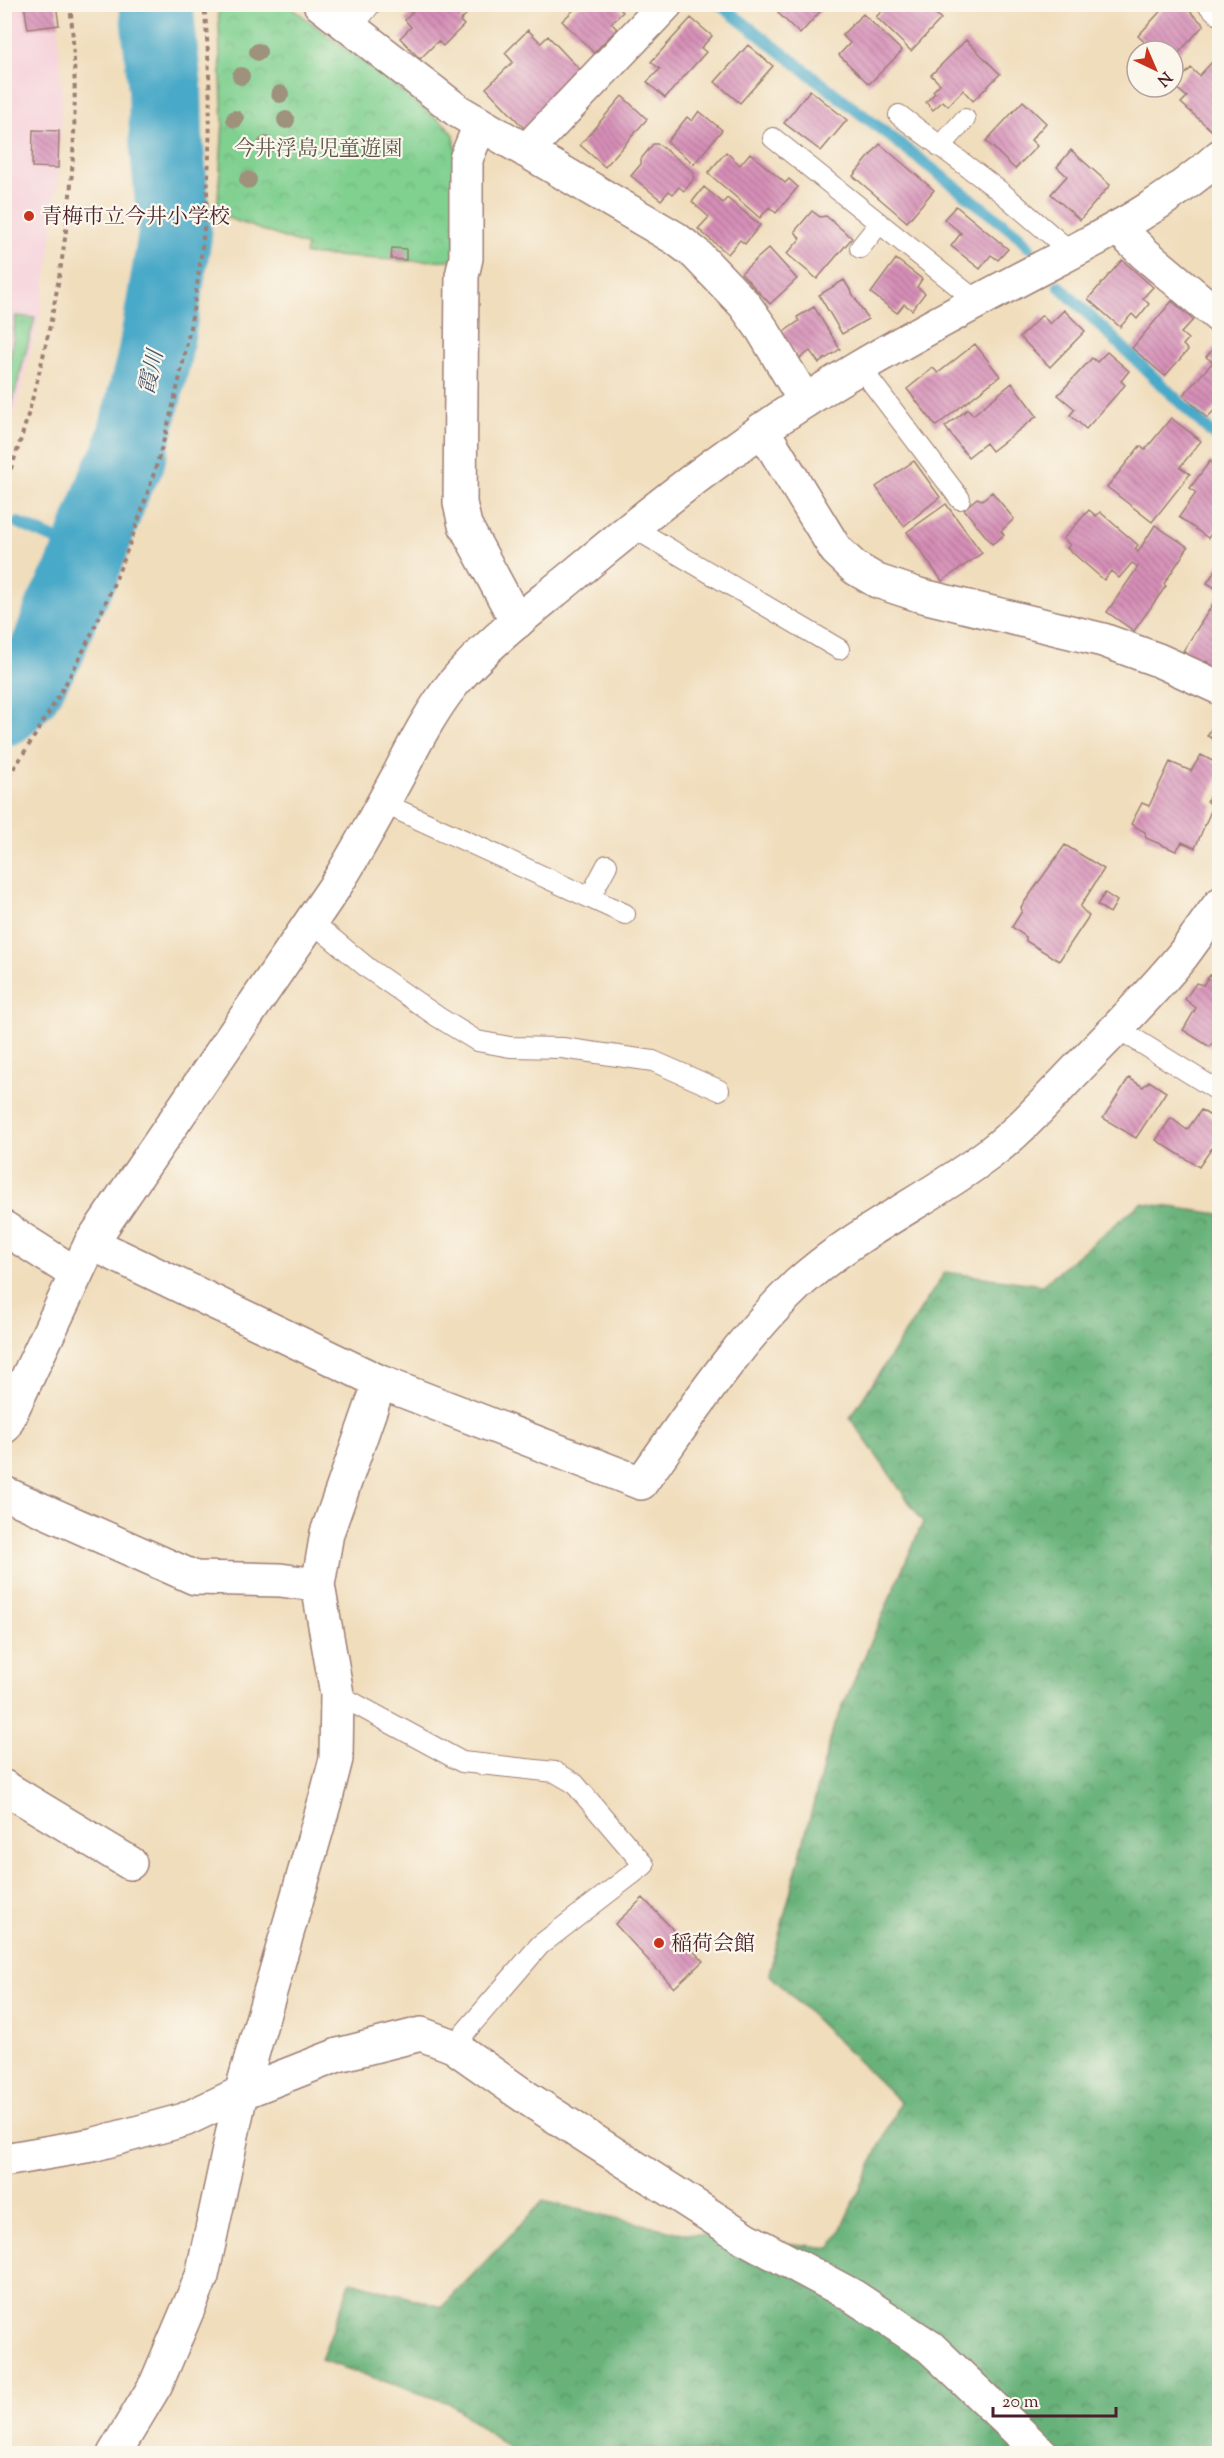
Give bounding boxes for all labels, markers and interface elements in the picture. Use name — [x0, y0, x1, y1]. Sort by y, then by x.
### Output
north arrow — [1125, 39, 1185, 99]
text: N — [1151, 65, 1176, 91]
park label: 今井浮島児童遊園 — [234, 135, 402, 165]
place label: 青梅市立今井小学校 — [41, 203, 230, 233]
marker: 青梅市立今井小学校 — [22, 209, 36, 223]
water label: 霞川 — [132, 346, 174, 398]
place label: 稲荷会館 — [671, 1930, 755, 1960]
marker: 稲荷会館 — [652, 1936, 666, 1950]
scale bar — [993, 2380, 1116, 2418]
text: 20 m — [1002, 2390, 1039, 2416]

